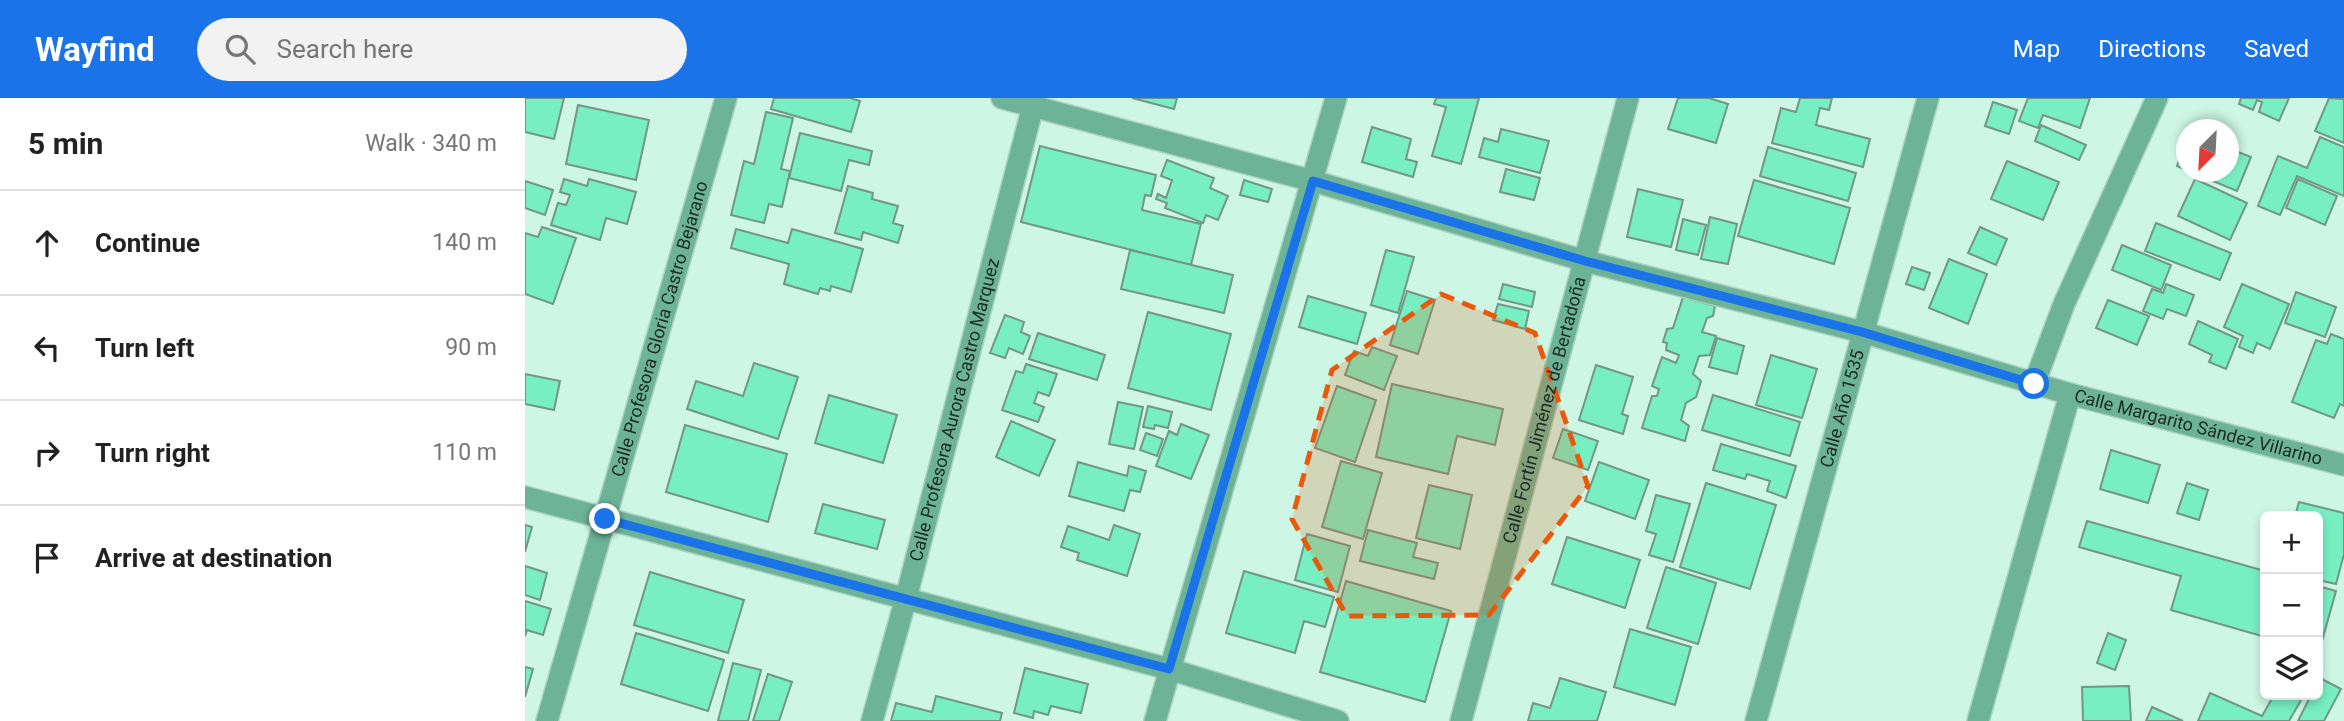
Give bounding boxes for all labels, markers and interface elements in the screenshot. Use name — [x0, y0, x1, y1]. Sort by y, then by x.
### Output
search box — [197, 18, 687, 81]
text: Wayfind — [35, 30, 155, 69]
icon: search — [221, 30, 259, 68]
text: Search here — [277, 34, 413, 64]
text: Map — [2013, 35, 2060, 63]
text: Directions — [2098, 35, 2206, 63]
text: Saved — [2244, 35, 2309, 63]
north arrow — [2176, 119, 2239, 182]
text: 5 min — [28, 126, 103, 161]
text: Walk · 340 m — [365, 130, 497, 157]
street label: Calle Profesora Gloria Castro Bejarano — [607, 178, 712, 479]
icon: ahead — [28, 224, 66, 262]
text: Continue — [95, 228, 200, 258]
text: 140 m — [432, 229, 497, 256]
street label: Calle Profesora Aurora Castro Marquez — [905, 256, 1003, 563]
street label: Calle Fortín Jiménez de Bertadoña — [1498, 274, 1590, 546]
icon: left — [28, 329, 66, 367]
text: Turn left — [95, 333, 194, 363]
text: 90 m — [445, 334, 497, 361]
street label: Calle Año 1535 — [1815, 347, 1868, 470]
route start — [2018, 368, 2049, 399]
street label: Calle Margarito Sández Villarino — [2072, 385, 2325, 469]
icon: right — [28, 434, 66, 472]
text: Turn right — [95, 438, 210, 468]
text: 110 m — [432, 439, 497, 466]
route end — [589, 503, 620, 534]
map controls — [2260, 511, 2323, 700]
button: + — [2260, 511, 2323, 574]
icon: arrive — [28, 539, 66, 577]
text: Arrive at destination — [95, 543, 332, 573]
button: − — [2260, 574, 2323, 637]
button: layers — [2260, 637, 2323, 700]

